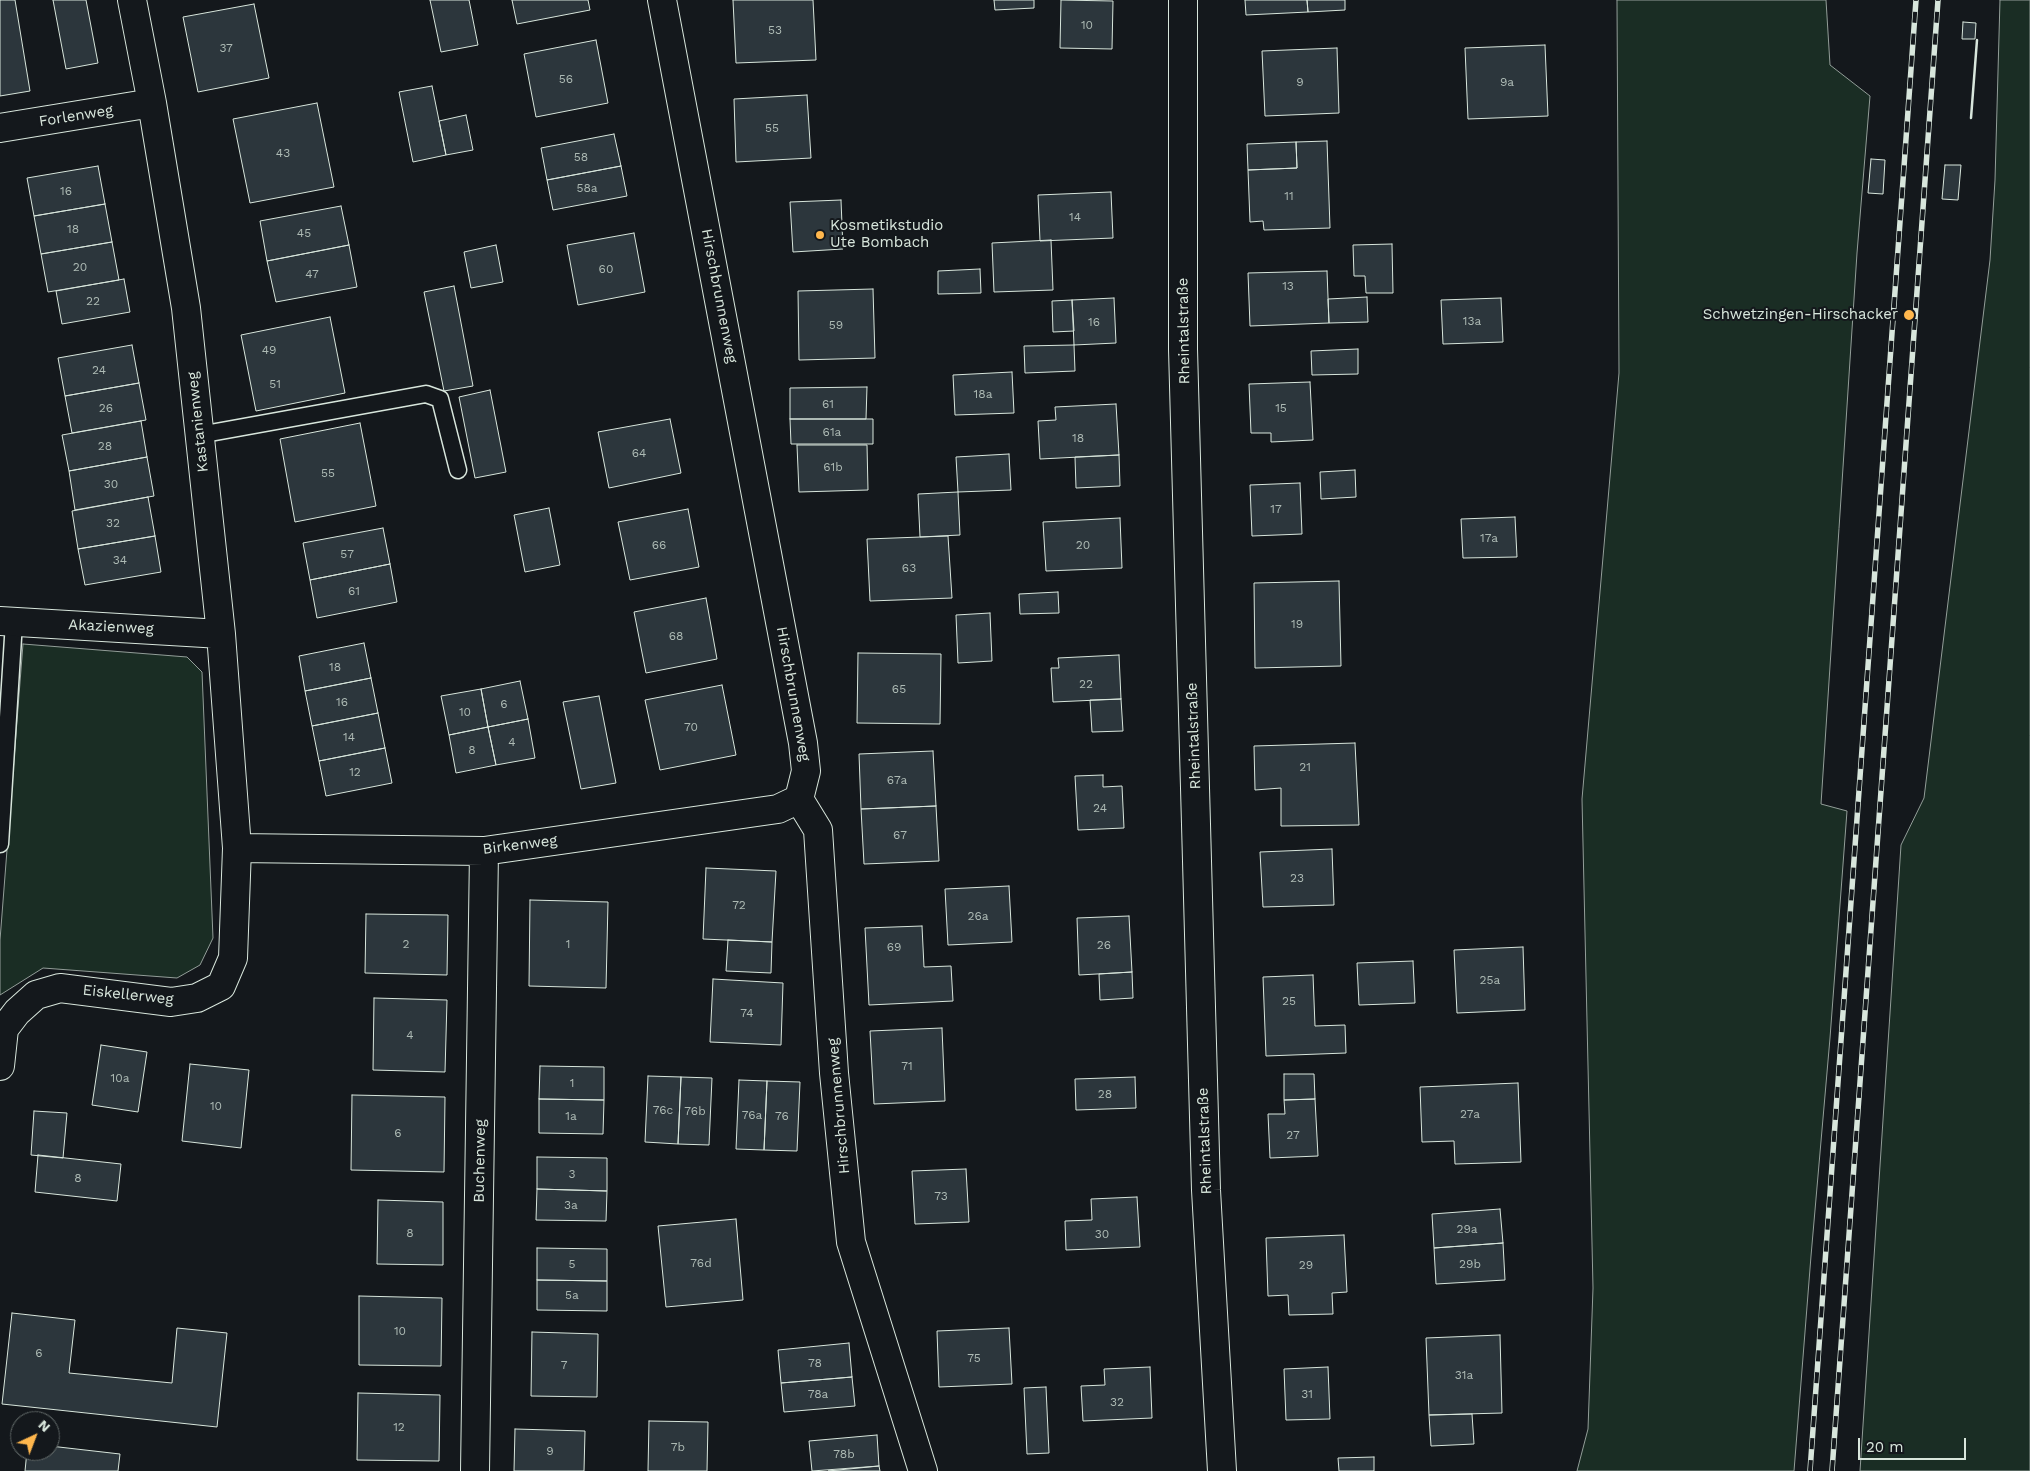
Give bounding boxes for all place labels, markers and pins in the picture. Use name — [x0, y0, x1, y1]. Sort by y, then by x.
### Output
place label: Kosmetikstudio Ute Bombach — [830, 217, 943, 252]
marker: Kosmetikstudio Ute Bombach — [814, 229, 826, 241]
place label: Schwetzingen-Hirschacker — [1703, 306, 1898, 324]
marker: Schwetzingen-Hirschacker — [1902, 308, 1916, 322]

